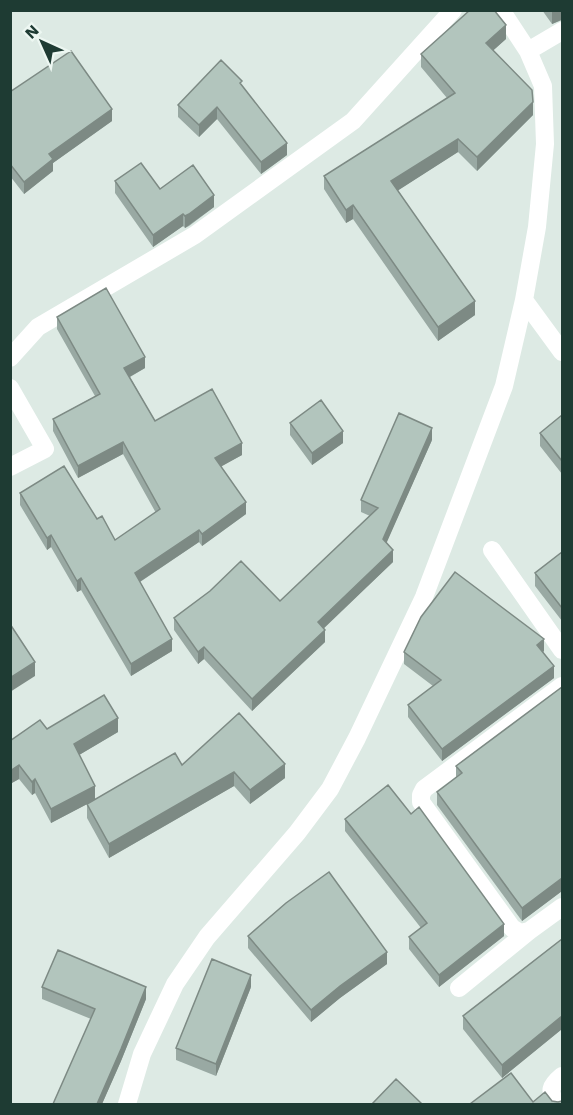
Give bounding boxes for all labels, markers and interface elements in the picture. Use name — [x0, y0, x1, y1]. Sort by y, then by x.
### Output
north arrow — [12, 12, 72, 72]
text: N — [21, 21, 43, 43]

